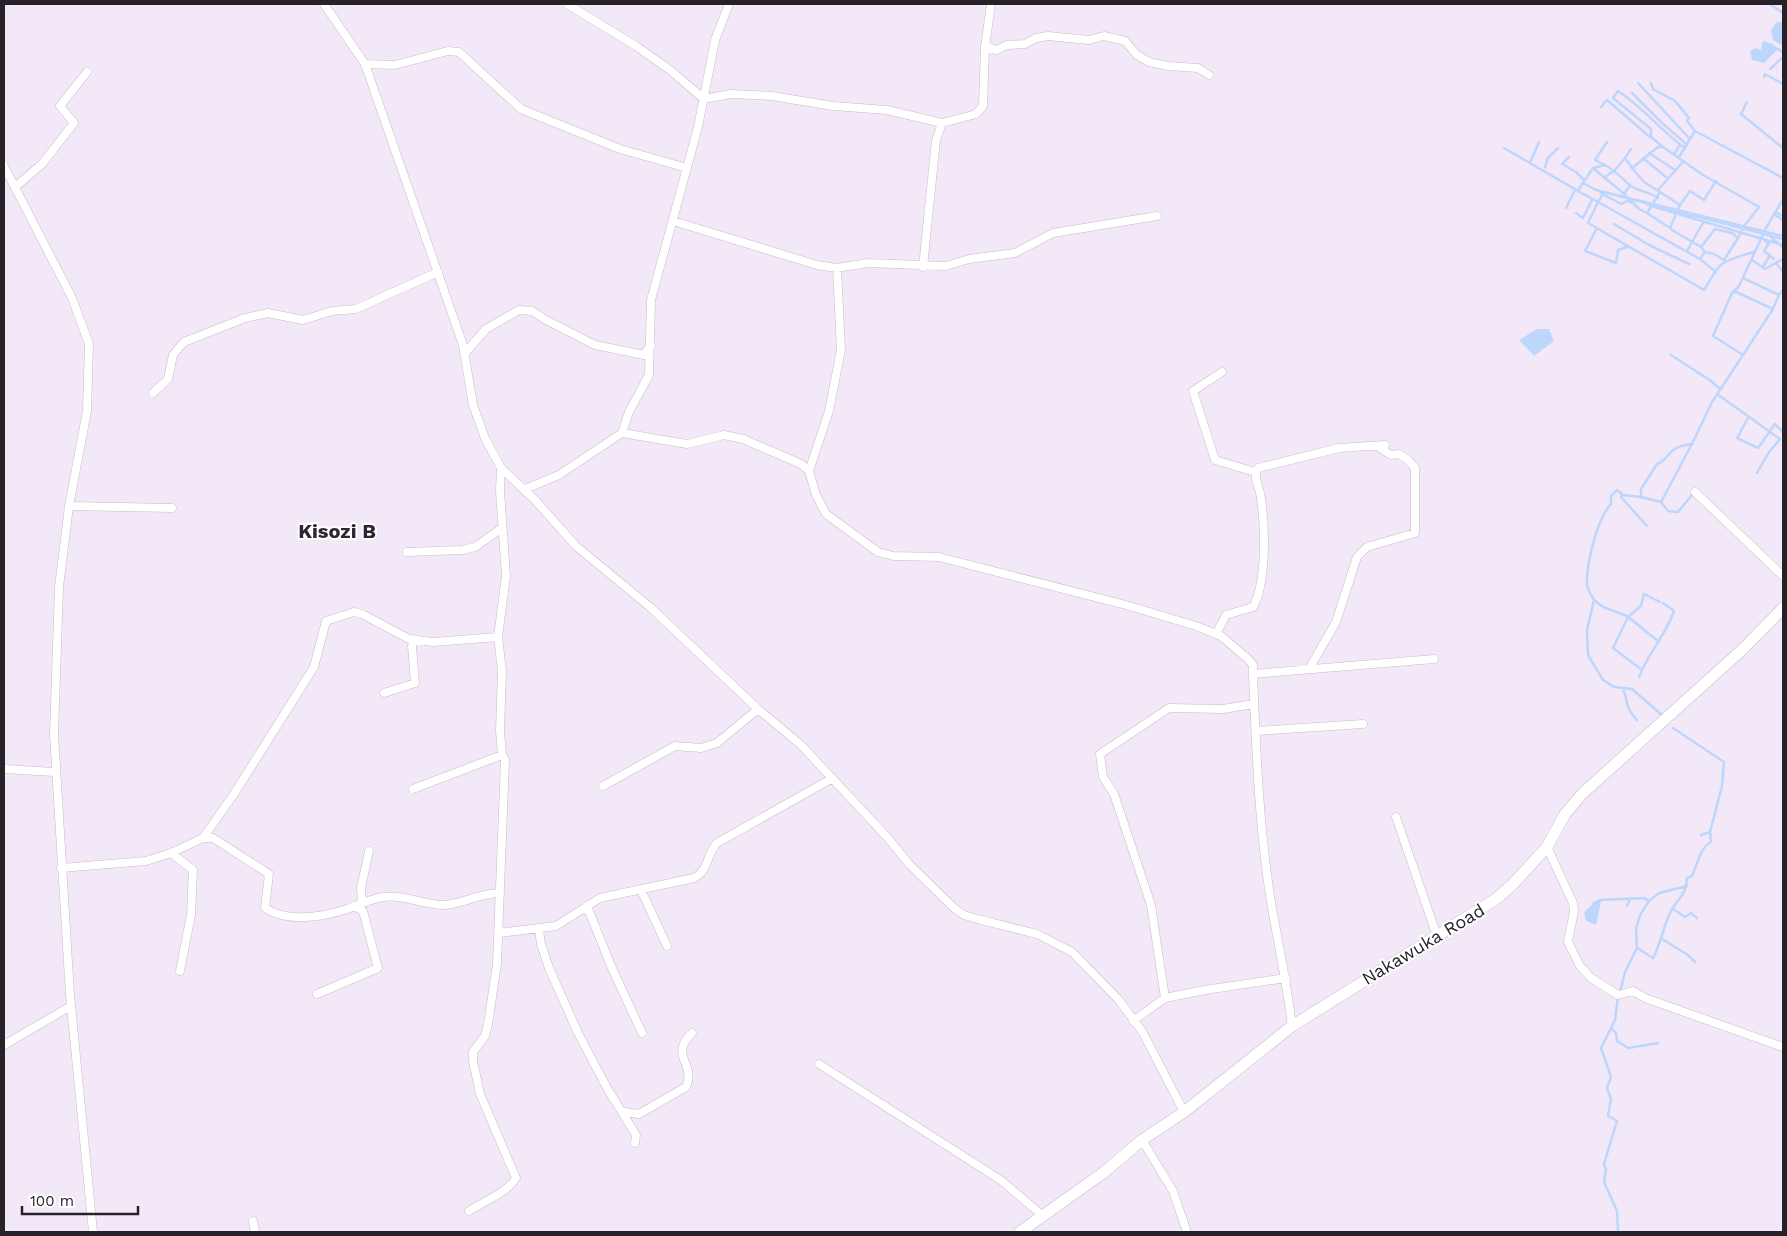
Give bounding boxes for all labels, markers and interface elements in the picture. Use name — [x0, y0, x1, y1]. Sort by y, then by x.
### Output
district label: Kisozi B — [298, 519, 376, 543]
street label: Nakawuka Road — [1358, 899, 1488, 989]
scale bar — [22, 1184, 139, 1216]
text: 100 m — [30, 1192, 74, 1210]

